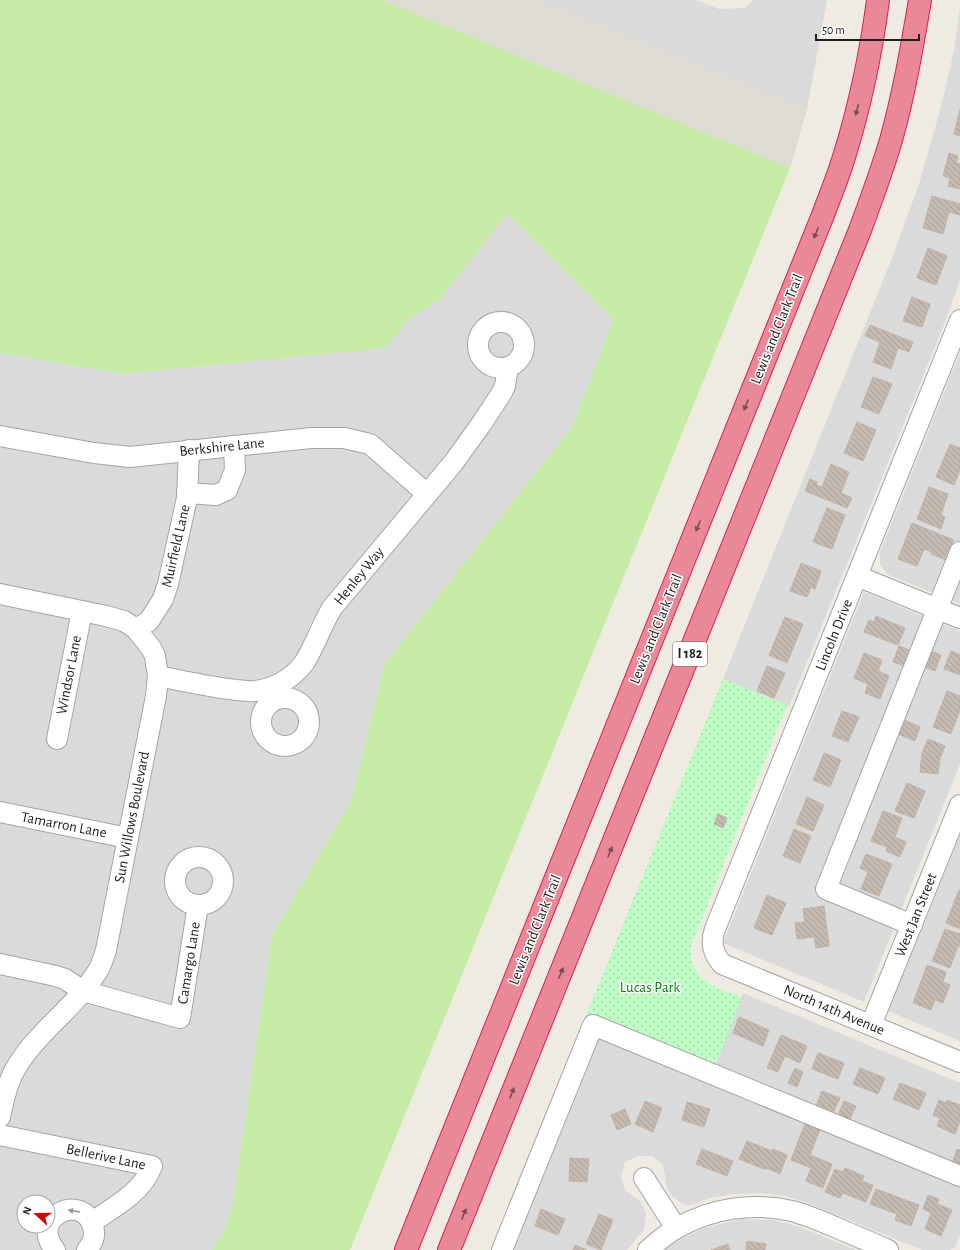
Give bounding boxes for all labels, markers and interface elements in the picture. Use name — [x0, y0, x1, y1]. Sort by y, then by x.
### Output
scale bar — [816, 16, 919, 42]
text: 50 m — [822, 24, 845, 36]
one-way arrow — [854, 104, 860, 116]
one-way arrow — [812, 227, 818, 239]
street label: Lewis and Clark Trail — [748, 272, 806, 386]
one-way arrow — [743, 400, 749, 412]
street label: Berkshire Lane — [179, 435, 265, 459]
street label: Muirfield Lane — [159, 503, 193, 589]
one-way arrow — [694, 520, 700, 532]
street label: Henley Way — [331, 544, 387, 608]
street label: Lewis and Clark Trail — [627, 572, 685, 686]
street label: Lincoln Drive — [813, 597, 855, 673]
street label: Windsor Lane — [54, 634, 84, 716]
road number: I 182 — [673, 642, 707, 666]
street label: Sun Willows Boulevard — [112, 750, 152, 884]
street label: Tamarron Lane — [20, 809, 108, 841]
one-way arrow — [607, 846, 613, 858]
street label: West Jan Street — [892, 871, 940, 959]
street label: Lewis and Clark Trail — [506, 873, 564, 987]
street label: Camargo Lane — [175, 921, 203, 1005]
one-way arrow — [558, 967, 564, 978]
park label: Lucas Park — [620, 980, 680, 995]
street label: North 14th Avenue — [781, 982, 887, 1038]
one-way arrow — [510, 1087, 516, 1099]
street label: Bellerive Lane — [65, 1141, 147, 1173]
north arrow — [16, 1194, 56, 1234]
text: N — [21, 1205, 34, 1216]
one-way arrow — [68, 1208, 80, 1214]
one-way arrow — [461, 1208, 467, 1219]

